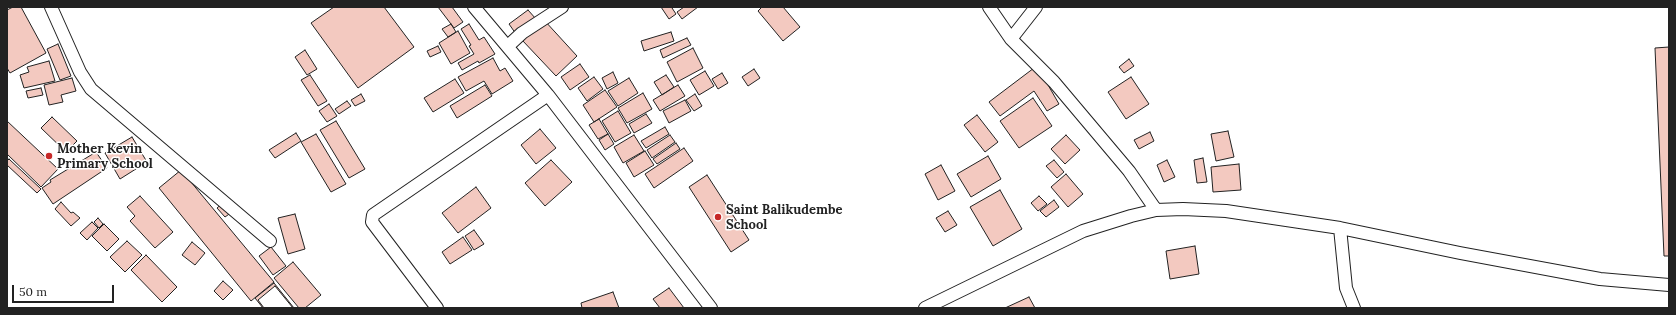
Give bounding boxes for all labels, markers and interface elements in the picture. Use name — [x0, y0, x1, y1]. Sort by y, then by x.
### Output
place label: Mother Kevin Primary School — [57, 141, 153, 172]
marker: Mother Kevin Primary School — [44, 151, 54, 161]
place label: Saint Balikudembe School — [726, 202, 842, 233]
marker: Saint Balikudembe School — [713, 212, 723, 222]
scale bar — [14, 277, 116, 303]
text: 50 m — [19, 284, 47, 299]

